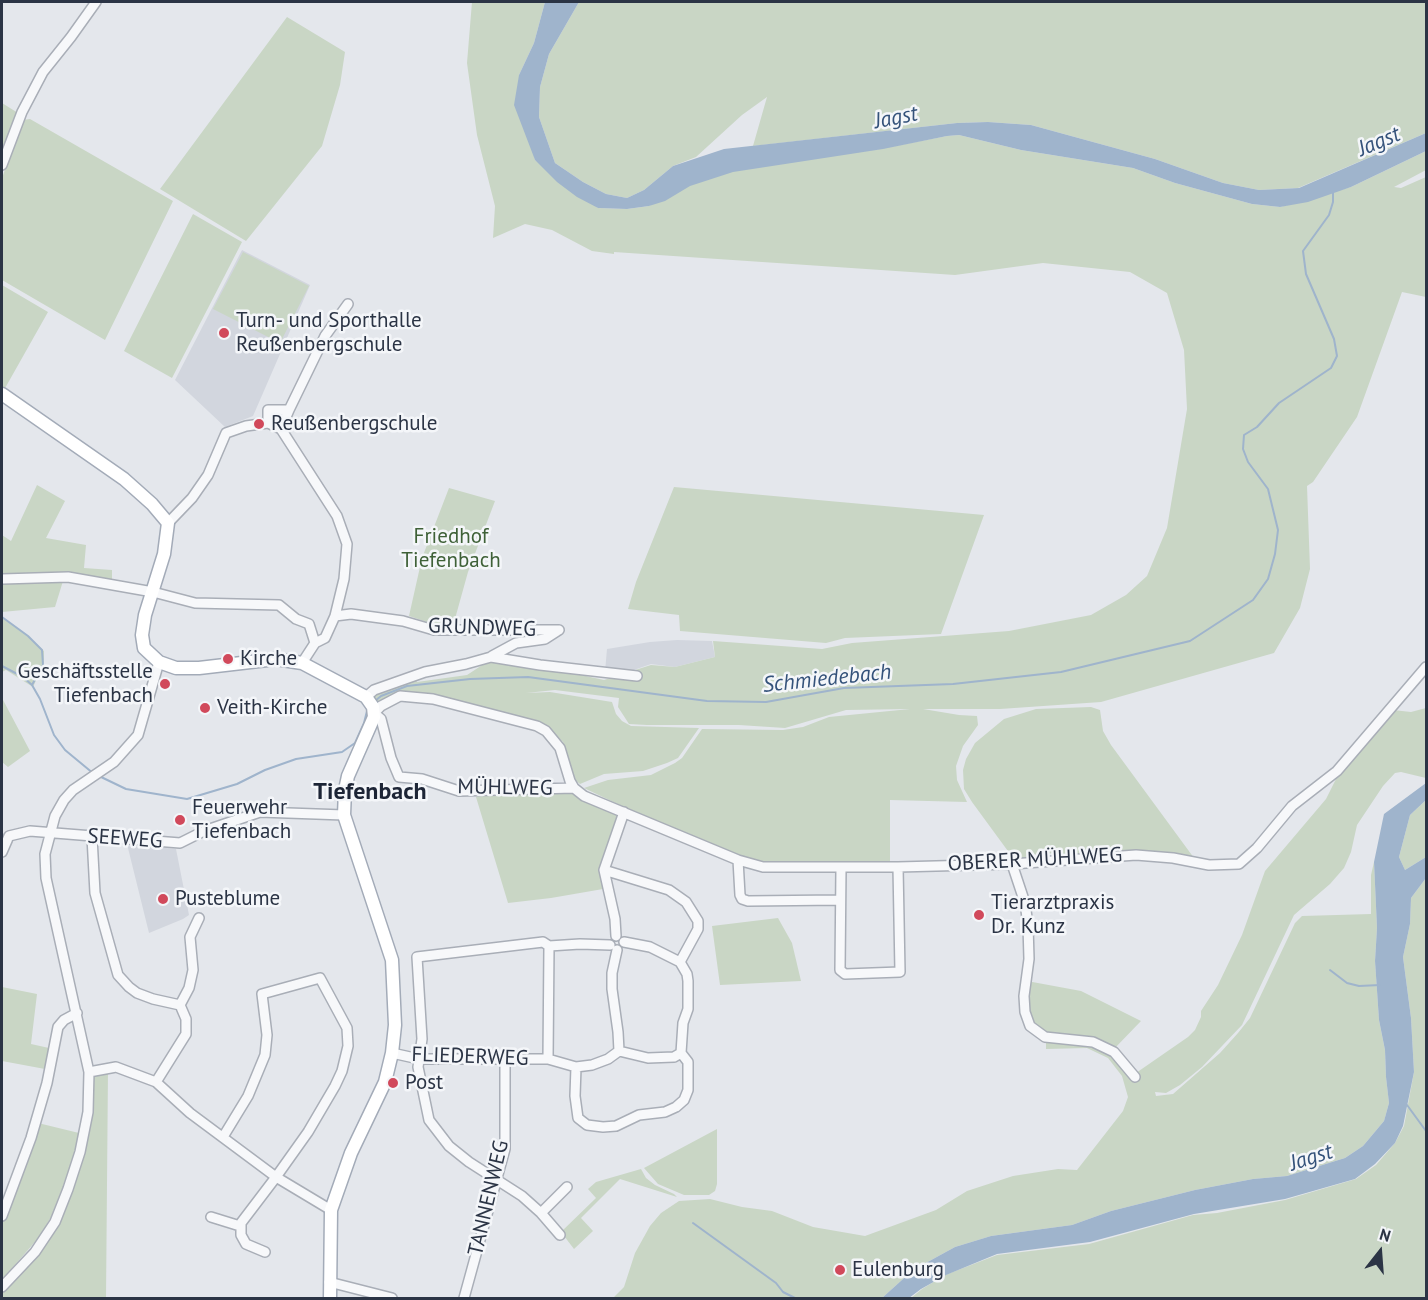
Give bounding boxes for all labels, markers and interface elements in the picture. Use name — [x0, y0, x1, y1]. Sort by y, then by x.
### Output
water label: Jagst — [872, 101, 920, 135]
water label: Jagst — [1354, 121, 1404, 163]
place label: Turn- und Sporthalle Reußenbergschule — [236, 308, 422, 358]
marker: Turn- und Sporthalle Reußenbergschule — [217, 326, 231, 340]
place label: Reußenbergschule — [271, 411, 437, 437]
marker: Reußenbergschule — [252, 417, 266, 431]
park label: Friedhof Tiefenbach — [401, 524, 501, 574]
street label: GRUNDWEG — [428, 614, 536, 642]
place label: Kirche — [240, 646, 297, 672]
marker: Kirche — [221, 652, 235, 666]
place label: Geschäftsstelle Tiefenbach — [18, 659, 153, 709]
water label: Schmiedebach — [761, 659, 893, 699]
marker: Geschäftsstelle Tiefenbach — [158, 677, 172, 691]
place label: Veith-Kirche — [217, 695, 327, 721]
marker: Veith-Kirche — [198, 701, 212, 715]
street label: MÜHLWEG — [457, 775, 553, 801]
district label: Tiefenbach — [313, 778, 427, 806]
place label: Feuerwehr Tiefenbach — [192, 795, 291, 845]
marker: Feuerwehr Tiefenbach — [173, 813, 187, 827]
street label: SEEWEG — [87, 824, 163, 854]
street label: OBERER MÜHLWEG — [947, 843, 1123, 877]
place label: Pusteblume — [175, 886, 280, 912]
place label: Tierarztpraxis Dr. Kunz — [991, 890, 1114, 940]
marker: Pusteblume — [156, 892, 170, 906]
marker: Tierarztpraxis Dr. Kunz — [972, 908, 986, 922]
street label: FLIEDERWEG — [411, 1042, 529, 1072]
place label: Post — [405, 1070, 443, 1096]
marker: Post — [386, 1076, 400, 1090]
street label: TANNENWEG — [463, 1138, 515, 1258]
water label: Jagst — [1286, 1139, 1336, 1177]
north arrow — [1350, 1222, 1410, 1282]
text: N — [1377, 1224, 1393, 1246]
place label: Eulenburg — [852, 1257, 944, 1283]
marker: Eulenburg — [833, 1263, 847, 1277]

